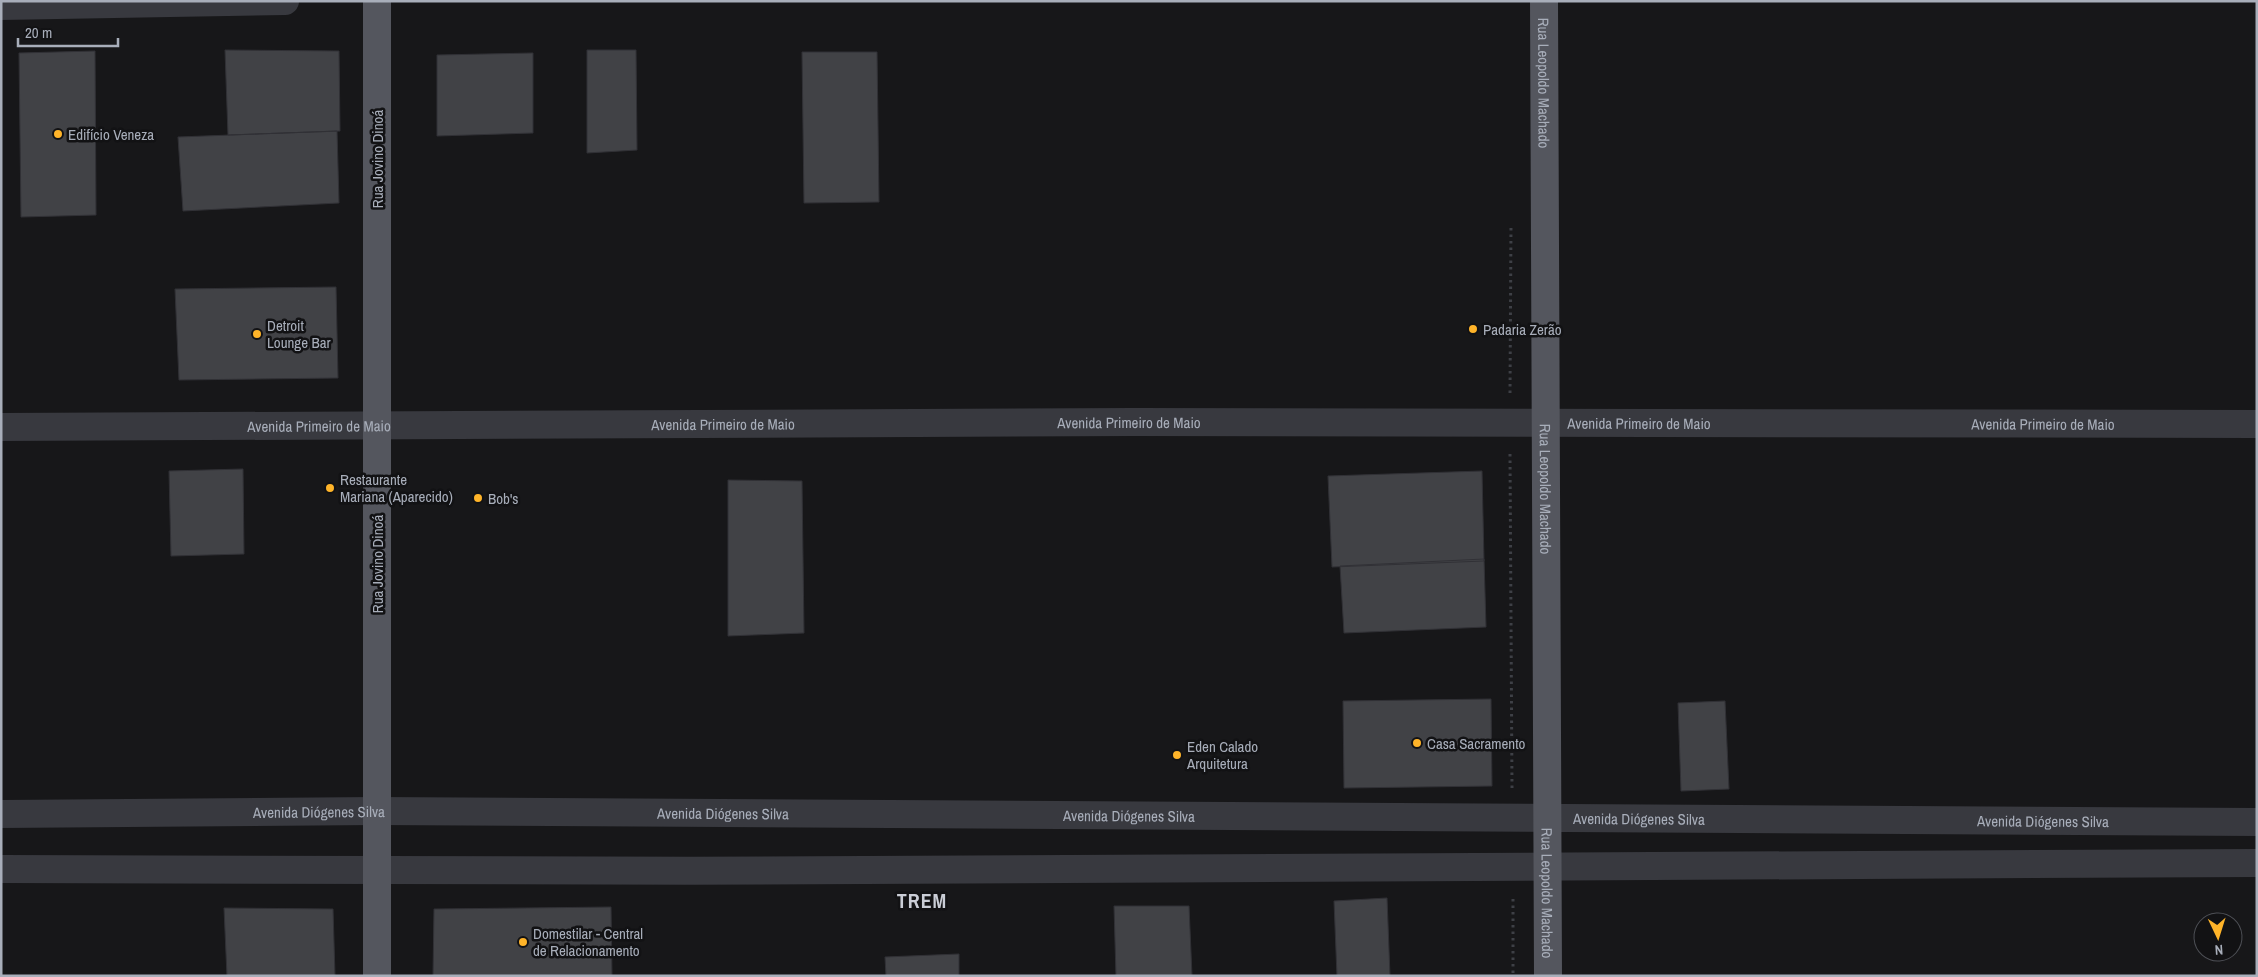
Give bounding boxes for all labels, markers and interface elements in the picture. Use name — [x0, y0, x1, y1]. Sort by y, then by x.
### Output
scale bar — [18, 15, 118, 47]
street label: Rua Leopoldo Machado — [1534, 18, 1555, 149]
text: 20 m — [25, 22, 52, 43]
street label: Rua Jovino Dinoá — [367, 110, 388, 208]
place label: Edifício Veneza — [68, 124, 154, 145]
marker: Edifício Veneza — [52, 128, 64, 140]
place label: Detroit Lounge Bar — [267, 315, 331, 353]
place label: Padaria Zerão — [1483, 319, 1562, 340]
marker: Padaria Zerão — [1467, 323, 1479, 335]
marker: Detroit Lounge Bar — [251, 328, 263, 340]
street label: Avenida Primeiro de Maio — [1056, 411, 1201, 433]
street label: Avenida Primeiro de Maio — [1566, 412, 1711, 434]
street label: Avenida Primeiro de Maio — [650, 413, 795, 435]
street label: Avenida Primeiro de Maio — [1970, 413, 2115, 434]
street label: Avenida Primeiro de Maio — [246, 415, 391, 436]
street label: Rua Leopoldo Machado — [1535, 424, 1557, 555]
place label: Restaurante Mariana (Aparecido) — [340, 469, 453, 507]
marker: Restaurante Mariana (Aparecido) — [324, 482, 336, 494]
place label: Bob's — [488, 488, 518, 509]
marker: Bob's — [472, 492, 484, 504]
street label: Rua Jovino Dinoá — [367, 515, 388, 613]
place label: Casa Sacramento — [1427, 733, 1526, 754]
place label: Eden Calado Arquitetura — [1186, 736, 1258, 774]
marker: Casa Sacramento — [1411, 737, 1423, 749]
marker: Eden Calado Arquitetura — [1171, 749, 1183, 761]
street label: Avenida Diógenes Silva — [252, 800, 385, 822]
street label: Avenida Diógenes Silva — [656, 802, 789, 824]
street label: Avenida Diógenes Silva — [1062, 805, 1195, 826]
street label: Avenida Diógenes Silva — [1572, 807, 1705, 829]
street label: Avenida Diógenes Silva — [1976, 810, 2109, 832]
street label: Rua Leopoldo Machado — [1537, 828, 1558, 959]
district label: TREM — [897, 887, 947, 914]
north arrow — [2193, 912, 2243, 962]
place label: Domestilar - Central de Relacionamento — [533, 923, 643, 961]
marker: Domestilar - Central de Relacionamento — [517, 936, 529, 948]
text: N — [2214, 941, 2224, 959]

